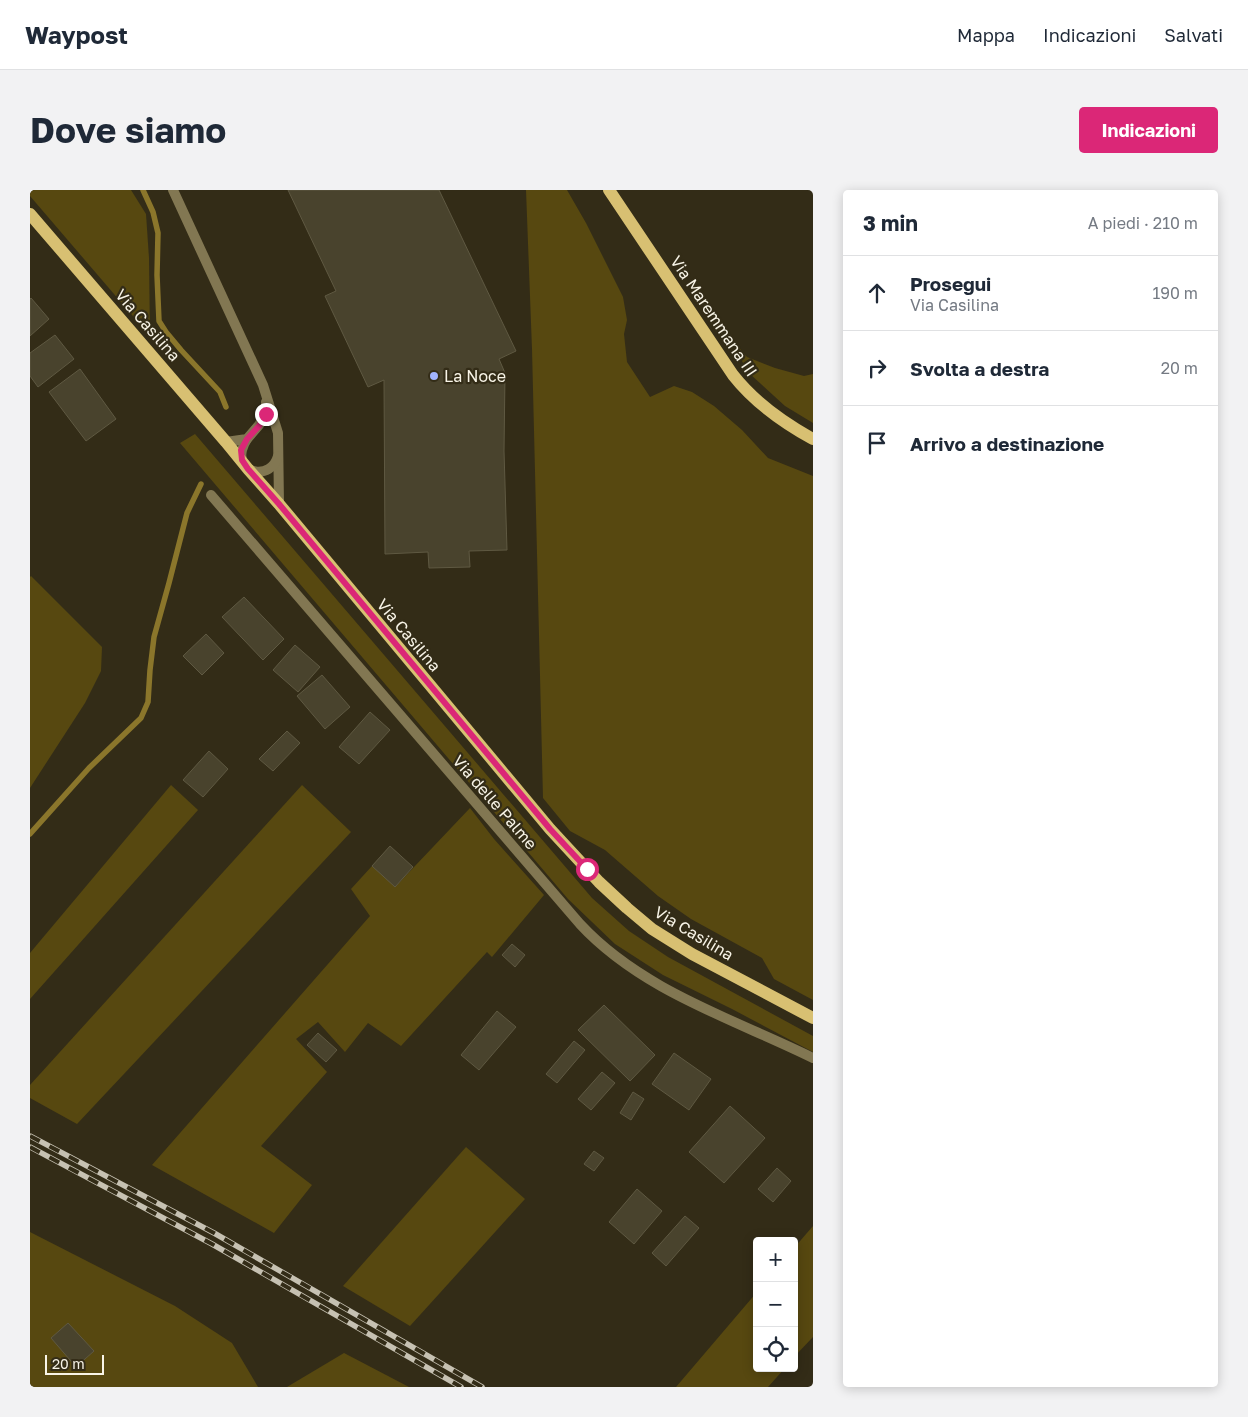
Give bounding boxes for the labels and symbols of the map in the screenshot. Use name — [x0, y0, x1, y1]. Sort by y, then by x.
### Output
street label: Via Maremmana III — [666, 252, 762, 380]
street label: Via Casilina — [111, 285, 185, 365]
place label: La Noce — [444, 366, 506, 386]
marker: La Noce — [428, 370, 440, 382]
route end — [255, 403, 278, 426]
street label: Via Casilina — [373, 594, 445, 676]
street label: Via delle Palme — [449, 751, 541, 853]
route start — [576, 858, 599, 881]
street label: Via Casilina — [651, 902, 737, 964]
scale bar — [45, 1352, 104, 1375]

